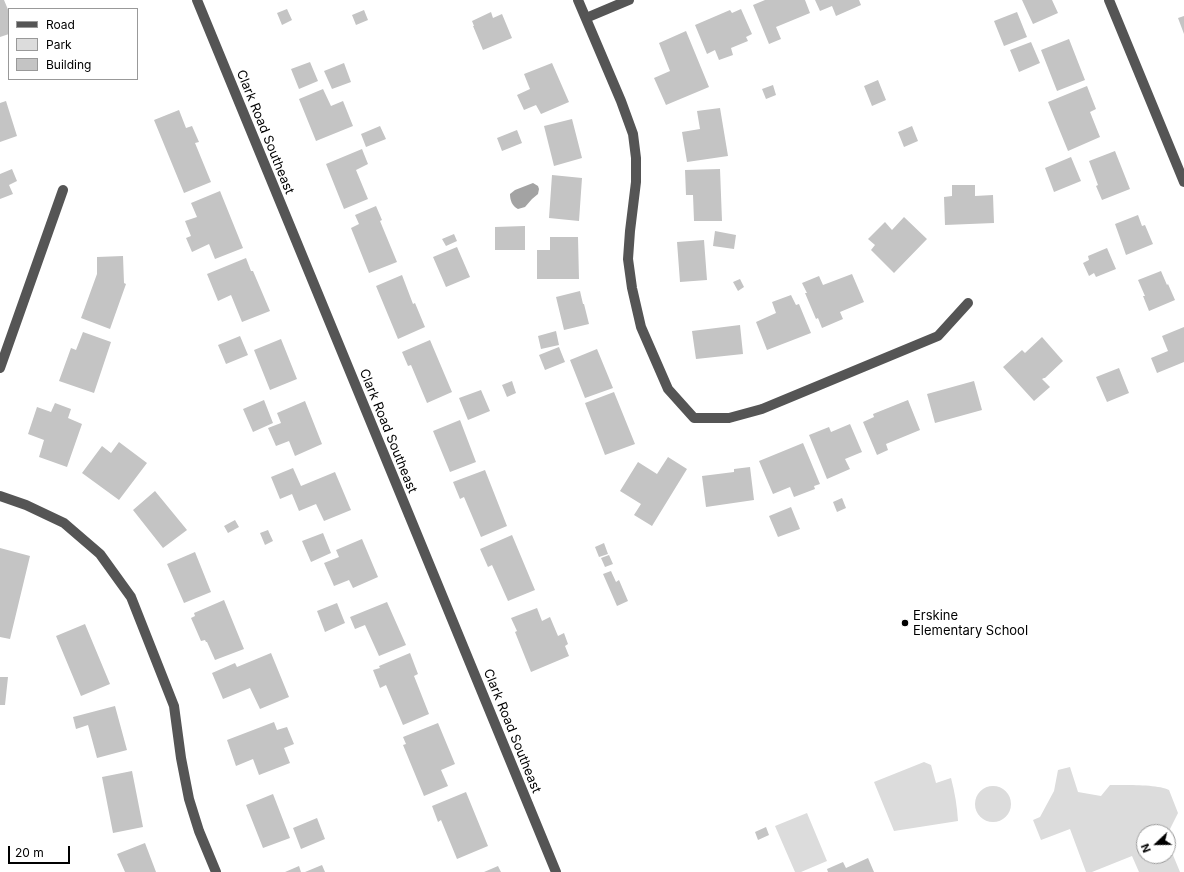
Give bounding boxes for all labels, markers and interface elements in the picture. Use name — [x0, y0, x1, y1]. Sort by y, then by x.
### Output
legend — [8, 8, 138, 80]
text: Road — [46, 17, 75, 32]
text: Park — [46, 37, 72, 52]
text: Building — [46, 57, 91, 72]
street label: Clark Road Southeast — [233, 68, 297, 196]
street label: Clark Road Southeast — [356, 367, 420, 495]
place label: Erskine Elementary School — [913, 608, 1028, 639]
marker: Erskine Elementary School — [900, 618, 910, 628]
street label: Clark Road Southeast — [480, 667, 544, 795]
north arrow — [1136, 824, 1176, 864]
scale bar — [10, 838, 72, 864]
text: N — [1138, 842, 1154, 855]
text: 20 m — [15, 845, 44, 860]

